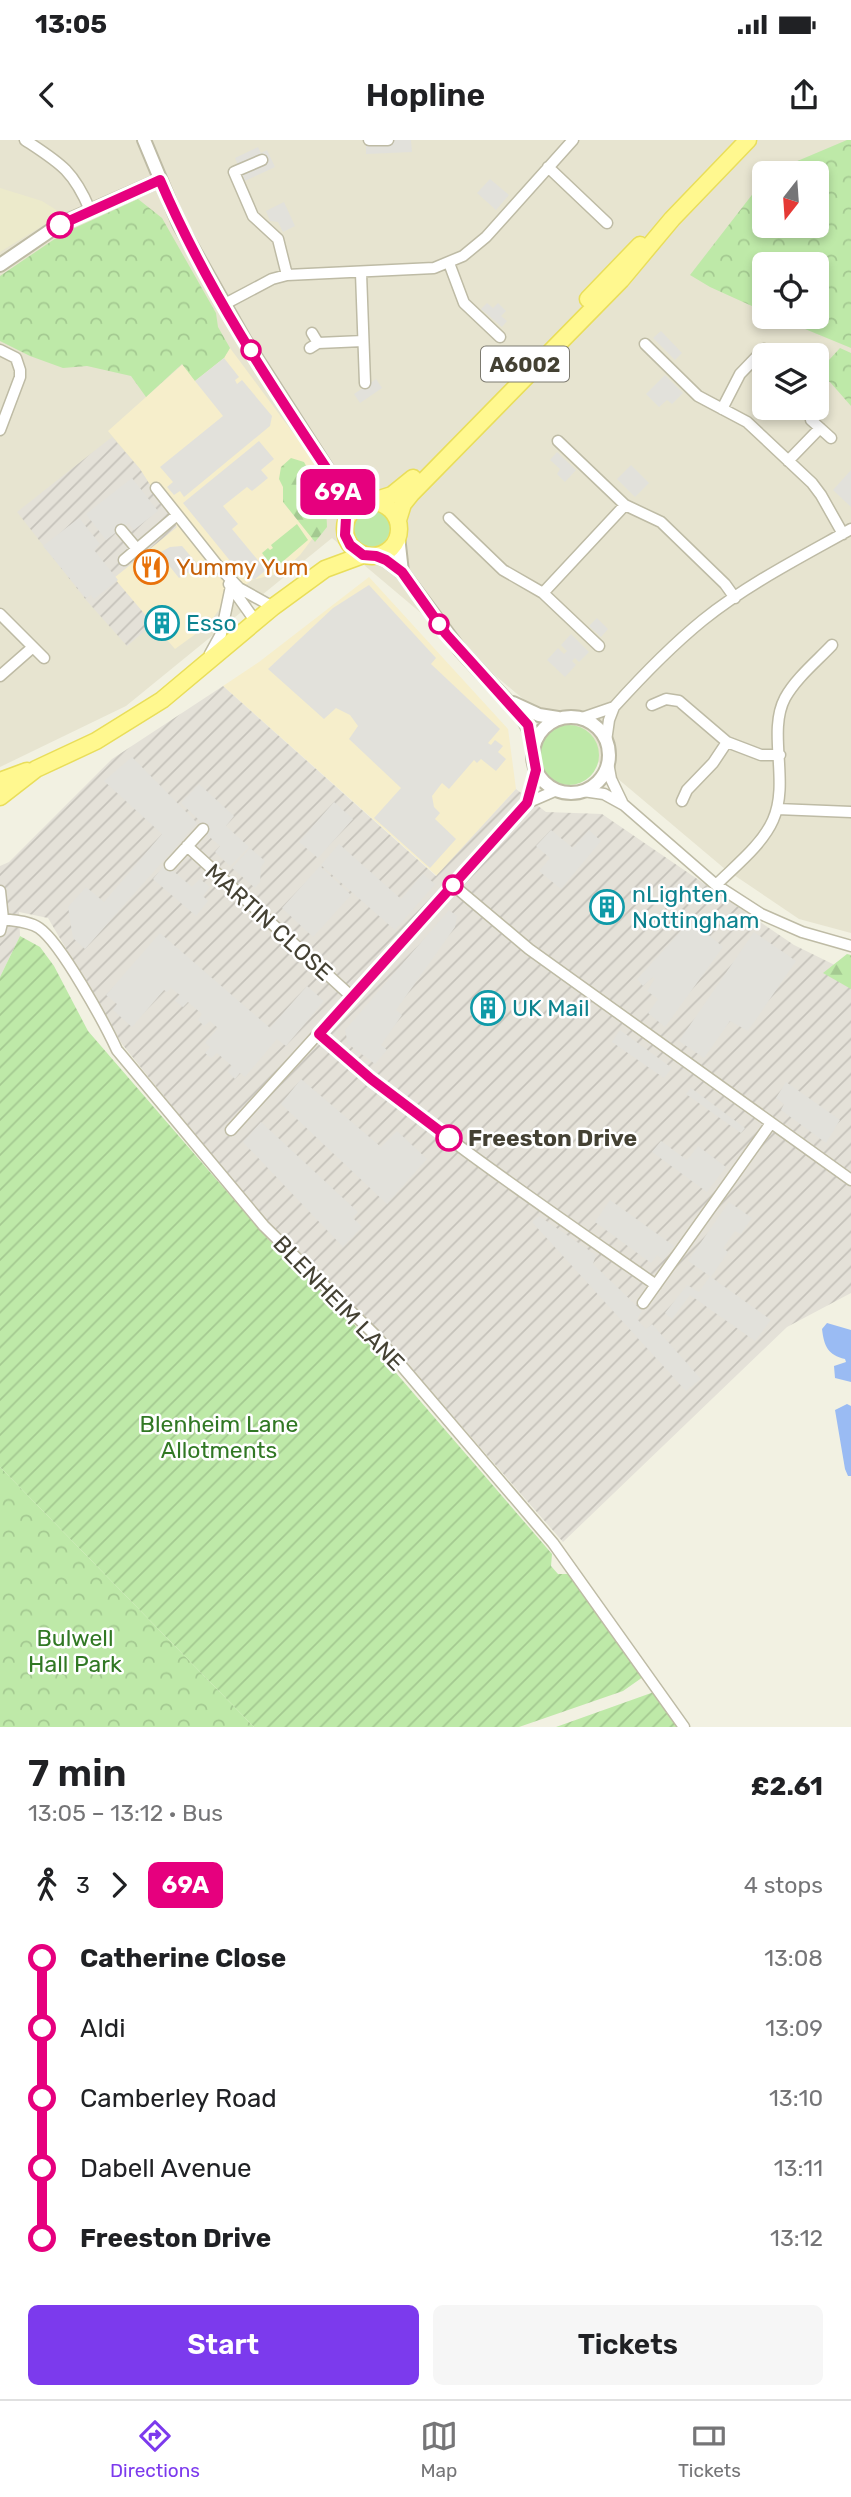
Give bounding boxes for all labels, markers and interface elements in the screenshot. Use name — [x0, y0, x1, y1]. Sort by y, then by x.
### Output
text: 13:05 — [35, 9, 107, 40]
icon: back — [28, 76, 66, 114]
text: Hopline — [366, 76, 485, 114]
icon: share — [785, 76, 823, 114]
north arrow — [752, 161, 830, 238]
map controls — [752, 161, 829, 420]
unlabelled marker — [47, 212, 73, 238]
button: locate — [752, 252, 829, 329]
unlabelled marker — [241, 340, 261, 360]
button: layers — [752, 343, 829, 420]
road number: A6002 — [481, 346, 569, 382]
line badge: 69A — [298, 469, 378, 515]
text: 69A — [314, 478, 362, 506]
restaurant icon: Yummy Yum — [132, 548, 170, 586]
place label: Yummy Yum — [176, 553, 308, 581]
building icon: Esso — [143, 604, 181, 642]
place label: Esso — [186, 609, 237, 637]
unlabelled marker — [429, 614, 449, 634]
street label: MARTIN CLOSE — [200, 858, 338, 986]
unlabelled marker — [443, 875, 463, 895]
place label: nLighten Nottingham — [632, 880, 759, 934]
building icon: nLighten Nottingham — [588, 888, 626, 926]
building icon: UK Mail — [469, 989, 507, 1027]
place label: UK Mail — [512, 994, 589, 1022]
place label: Freeston Drive — [468, 1124, 637, 1152]
marker: Freeston Drive — [436, 1125, 462, 1151]
street label: BLENHEIM LANE — [267, 1230, 411, 1376]
park label: Blenheim Lane Allotments — [140, 1410, 298, 1464]
park label: Bulwell Hall Park — [28, 1624, 122, 1678]
text: 7 min — [28, 1750, 127, 1796]
text: £2.61 — [751, 1771, 823, 1802]
text: 13:05 – 13:12 · Bus — [28, 1799, 223, 1827]
icon: walk — [28, 1866, 66, 1904]
icon: forward — [100, 1866, 138, 1904]
text: 3 — [76, 1871, 90, 1899]
text: 69A — [162, 1871, 209, 1899]
text: 4 stops — [744, 1871, 823, 1899]
text: Catherine Close — [80, 1943, 286, 1974]
text: 13:08 — [764, 1944, 823, 1972]
text: Aldi — [80, 2013, 126, 2044]
text: 13:09 — [765, 2014, 823, 2042]
text: Camberley Road — [80, 2083, 277, 2114]
text: 13:10 — [769, 2084, 823, 2112]
text: Dabell Avenue — [80, 2153, 252, 2184]
text: 13:11 — [774, 2154, 823, 2182]
text: Freeston Drive — [80, 2223, 271, 2254]
text: 13:12 — [770, 2224, 823, 2252]
button: Start — [28, 2305, 419, 2385]
button: Tickets — [433, 2305, 823, 2385]
tab: Directions — [110, 2417, 200, 2482]
tab: Map — [420, 2417, 458, 2482]
tab: Tickets — [678, 2417, 741, 2482]

